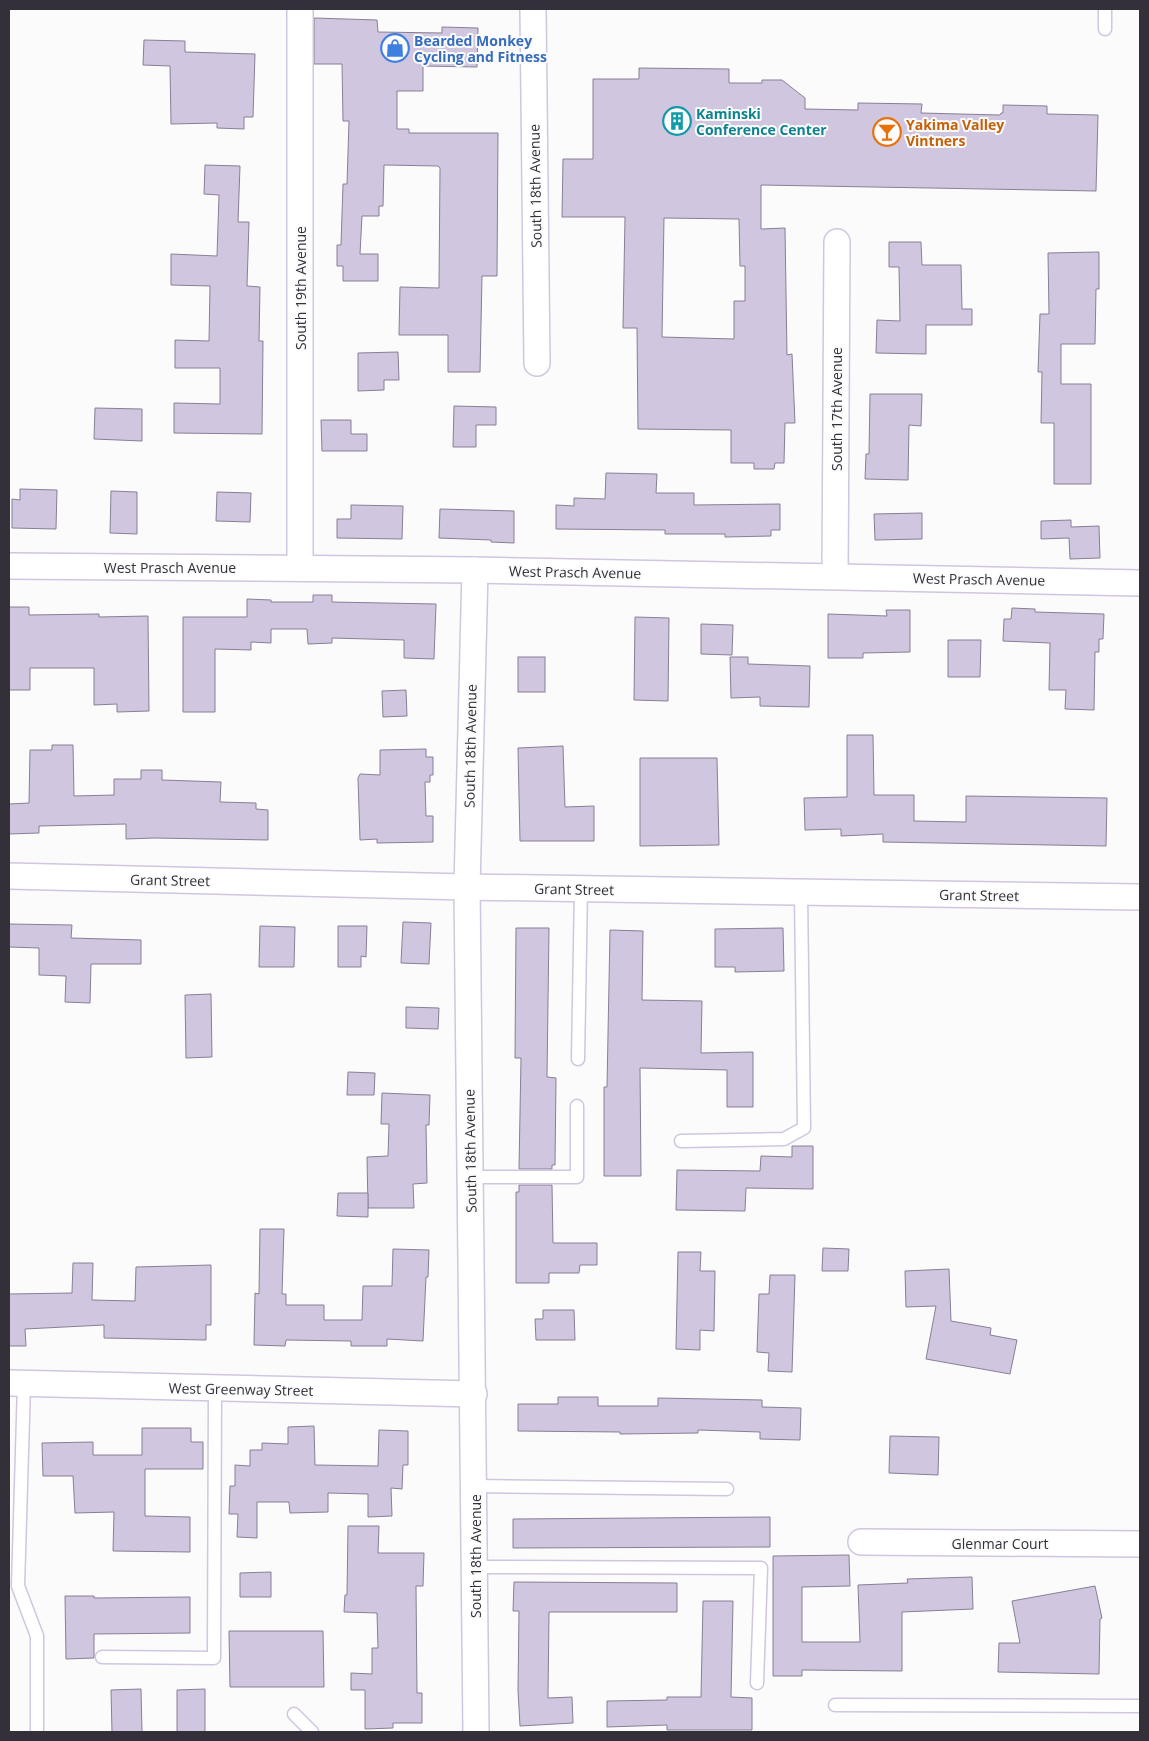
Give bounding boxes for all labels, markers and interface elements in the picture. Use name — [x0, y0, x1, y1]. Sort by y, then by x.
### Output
place label: Bearded Monkey Cycling and Fitness — [414, 31, 547, 66]
shop icon: Bearded Monkey Cycling and Fitness — [380, 33, 410, 63]
place label: Kaminski Conference Center — [696, 104, 827, 139]
building icon: Kaminski Conference Center — [662, 106, 692, 136]
place label: Yakima Valley Vintners — [906, 115, 1004, 150]
bar icon: Yakima Valley Vintners — [872, 117, 902, 147]
street label: South 18th Avenue — [524, 124, 546, 248]
street label: South 19th Avenue — [291, 226, 310, 350]
street label: South 17th Avenue — [827, 347, 846, 471]
street label: West Prasch Avenue — [104, 558, 236, 577]
street label: West Prasch Avenue — [509, 561, 641, 583]
street label: West Prasch Avenue — [913, 568, 1045, 590]
street label: South 18th Avenue — [459, 684, 481, 808]
street label: Grant Street — [130, 870, 210, 890]
street label: Grant Street — [534, 879, 614, 899]
street label: Grant Street — [939, 885, 1019, 905]
street label: South 18th Avenue — [459, 1089, 481, 1213]
street label: West Greenway Street — [169, 1378, 313, 1400]
street label: South 18th Avenue — [466, 1494, 485, 1618]
street label: Glenmar Court — [952, 1534, 1048, 1553]

